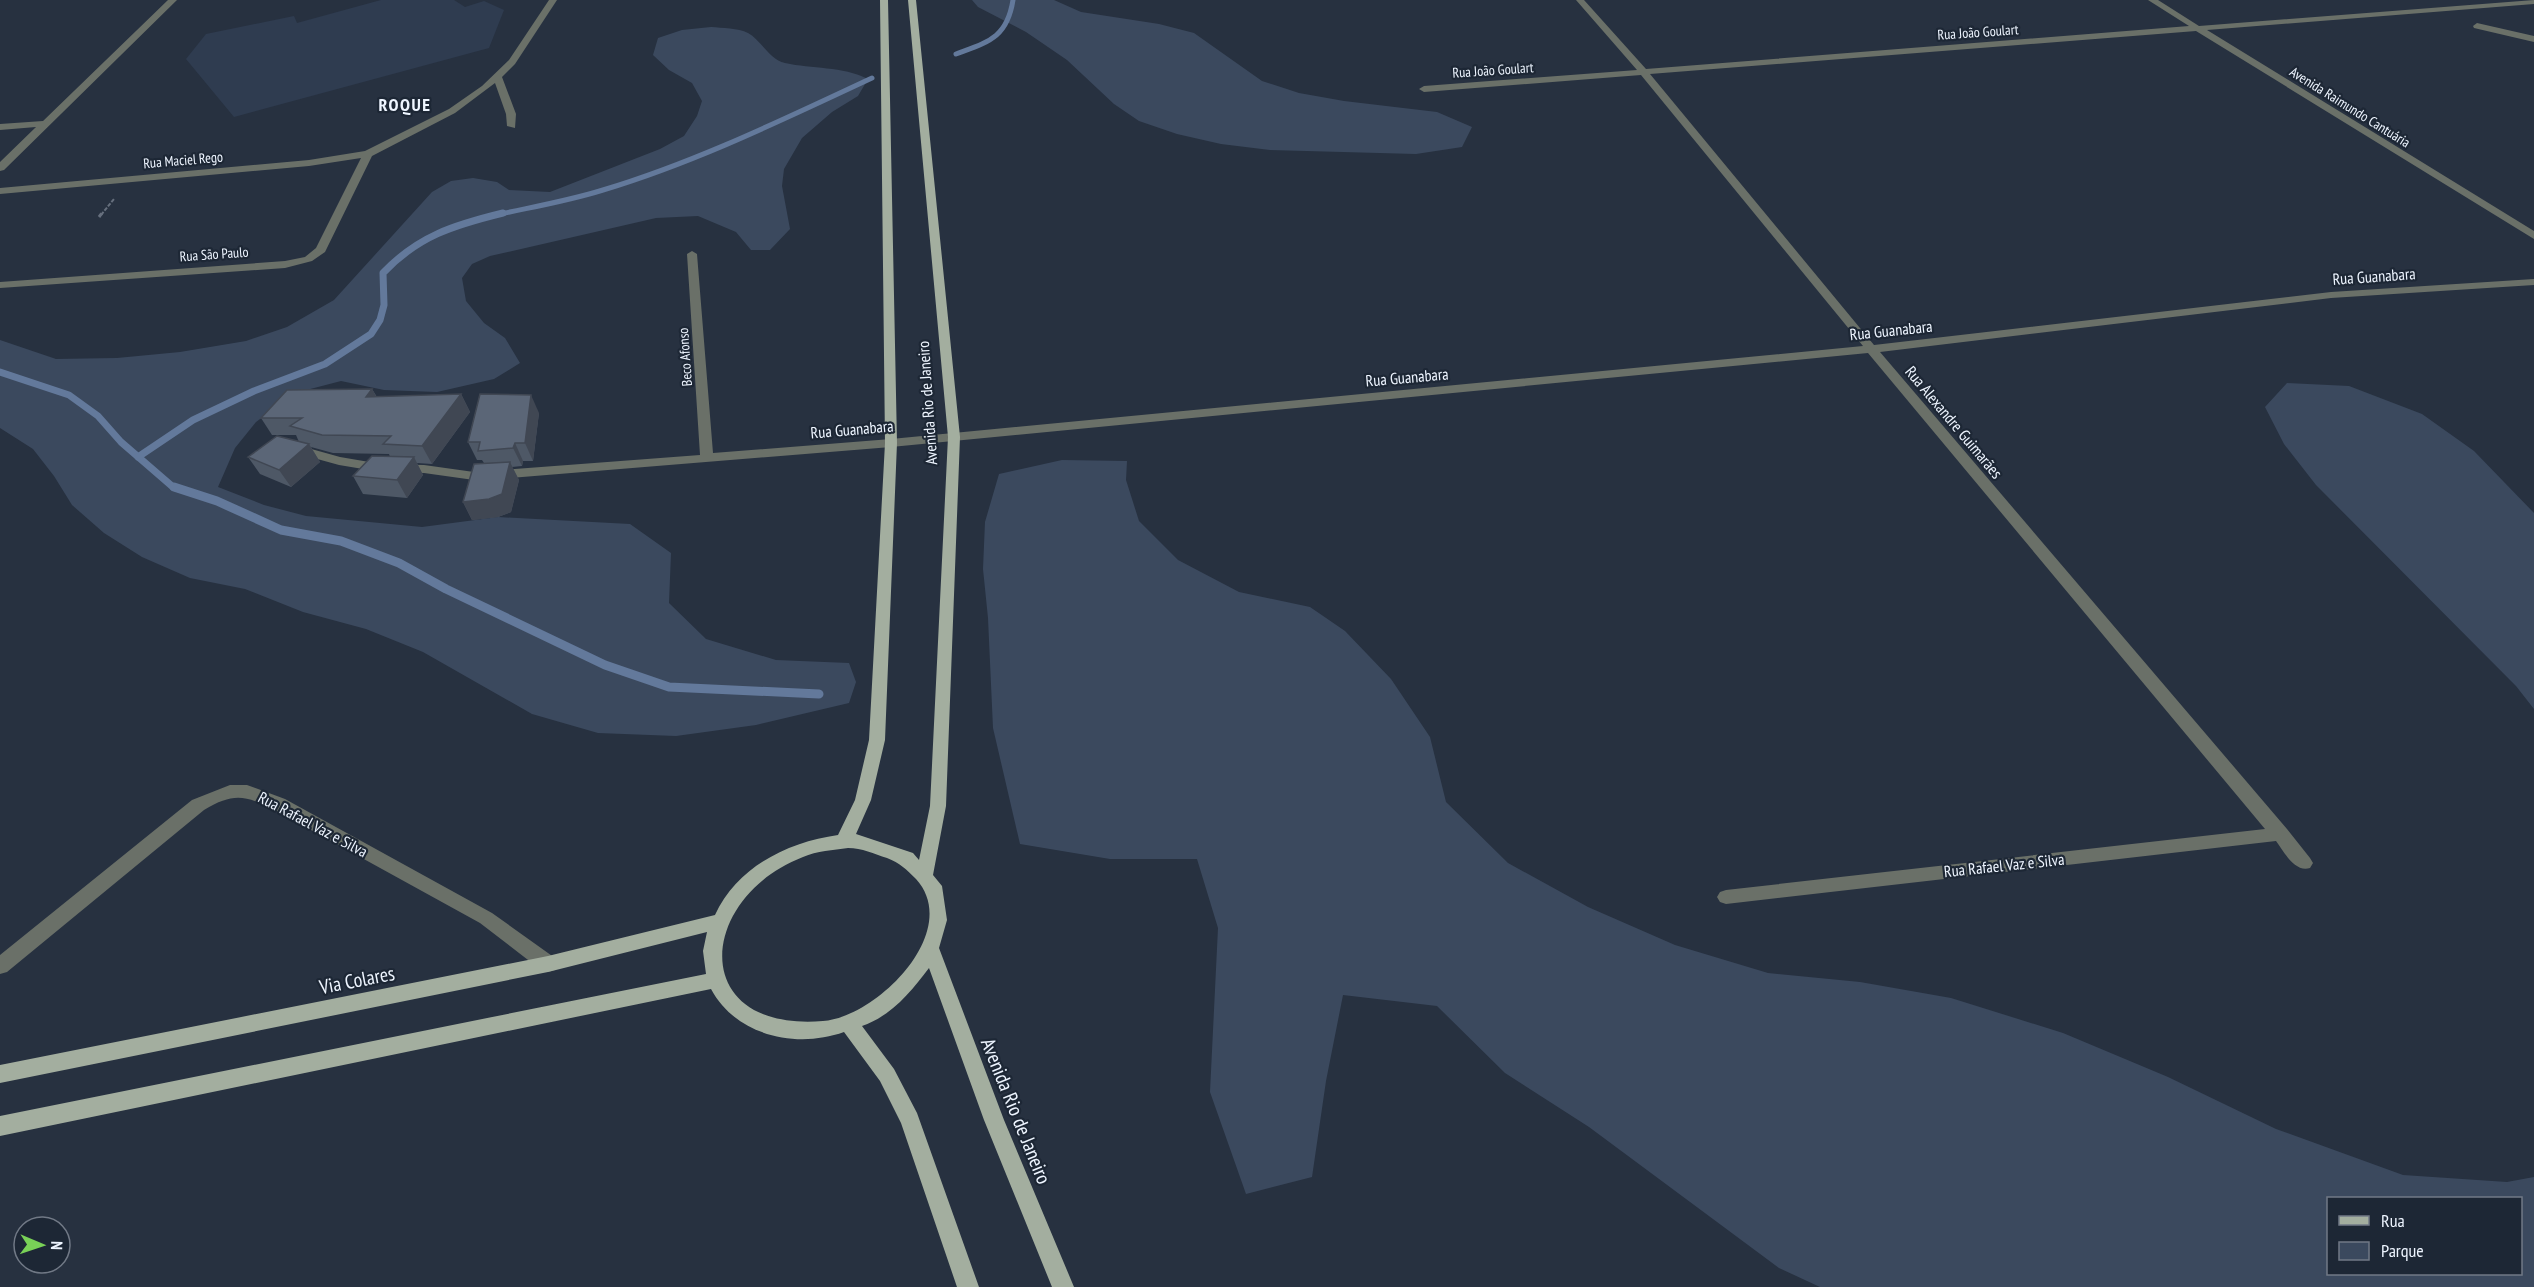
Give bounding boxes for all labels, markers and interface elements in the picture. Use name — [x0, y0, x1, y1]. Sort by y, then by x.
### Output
street label: Rua João Goulart — [1937, 20, 2019, 44]
street label: Rua João Goulart — [1452, 58, 1534, 82]
street label: Avenida Raimundo Cantuária — [2286, 63, 2414, 151]
district label: ROQUE — [378, 93, 432, 116]
street label: Rua Maciel Rego — [142, 148, 224, 172]
street label: Rua São Paulo — [179, 243, 249, 265]
street label: Rua Guanabara — [2332, 263, 2416, 289]
street label: Rua Guanabara — [1849, 316, 1933, 344]
street label: Beco Afonso — [674, 327, 696, 387]
street label: Avenida Rio de Janeiro — [913, 340, 941, 466]
street label: Rua Alexandre Guimarães — [1901, 362, 2007, 482]
street label: Rua Guanabara — [1365, 363, 1449, 391]
street label: Rua Guanabara — [810, 415, 894, 443]
street label: Rua Rafael Vaz e Silva — [255, 787, 371, 861]
street label: Rua Rafael Vaz e Silva — [1943, 849, 2065, 881]
street label: Via Colares — [316, 960, 397, 1000]
street label: Avenida Rio de Janeiro — [975, 1034, 1057, 1188]
legend — [2327, 1197, 2522, 1275]
text: Rua — [2381, 1209, 2405, 1232]
north arrow — [12, 1215, 72, 1275]
text: Parque — [2381, 1239, 2424, 1262]
text: N — [47, 1241, 67, 1250]

